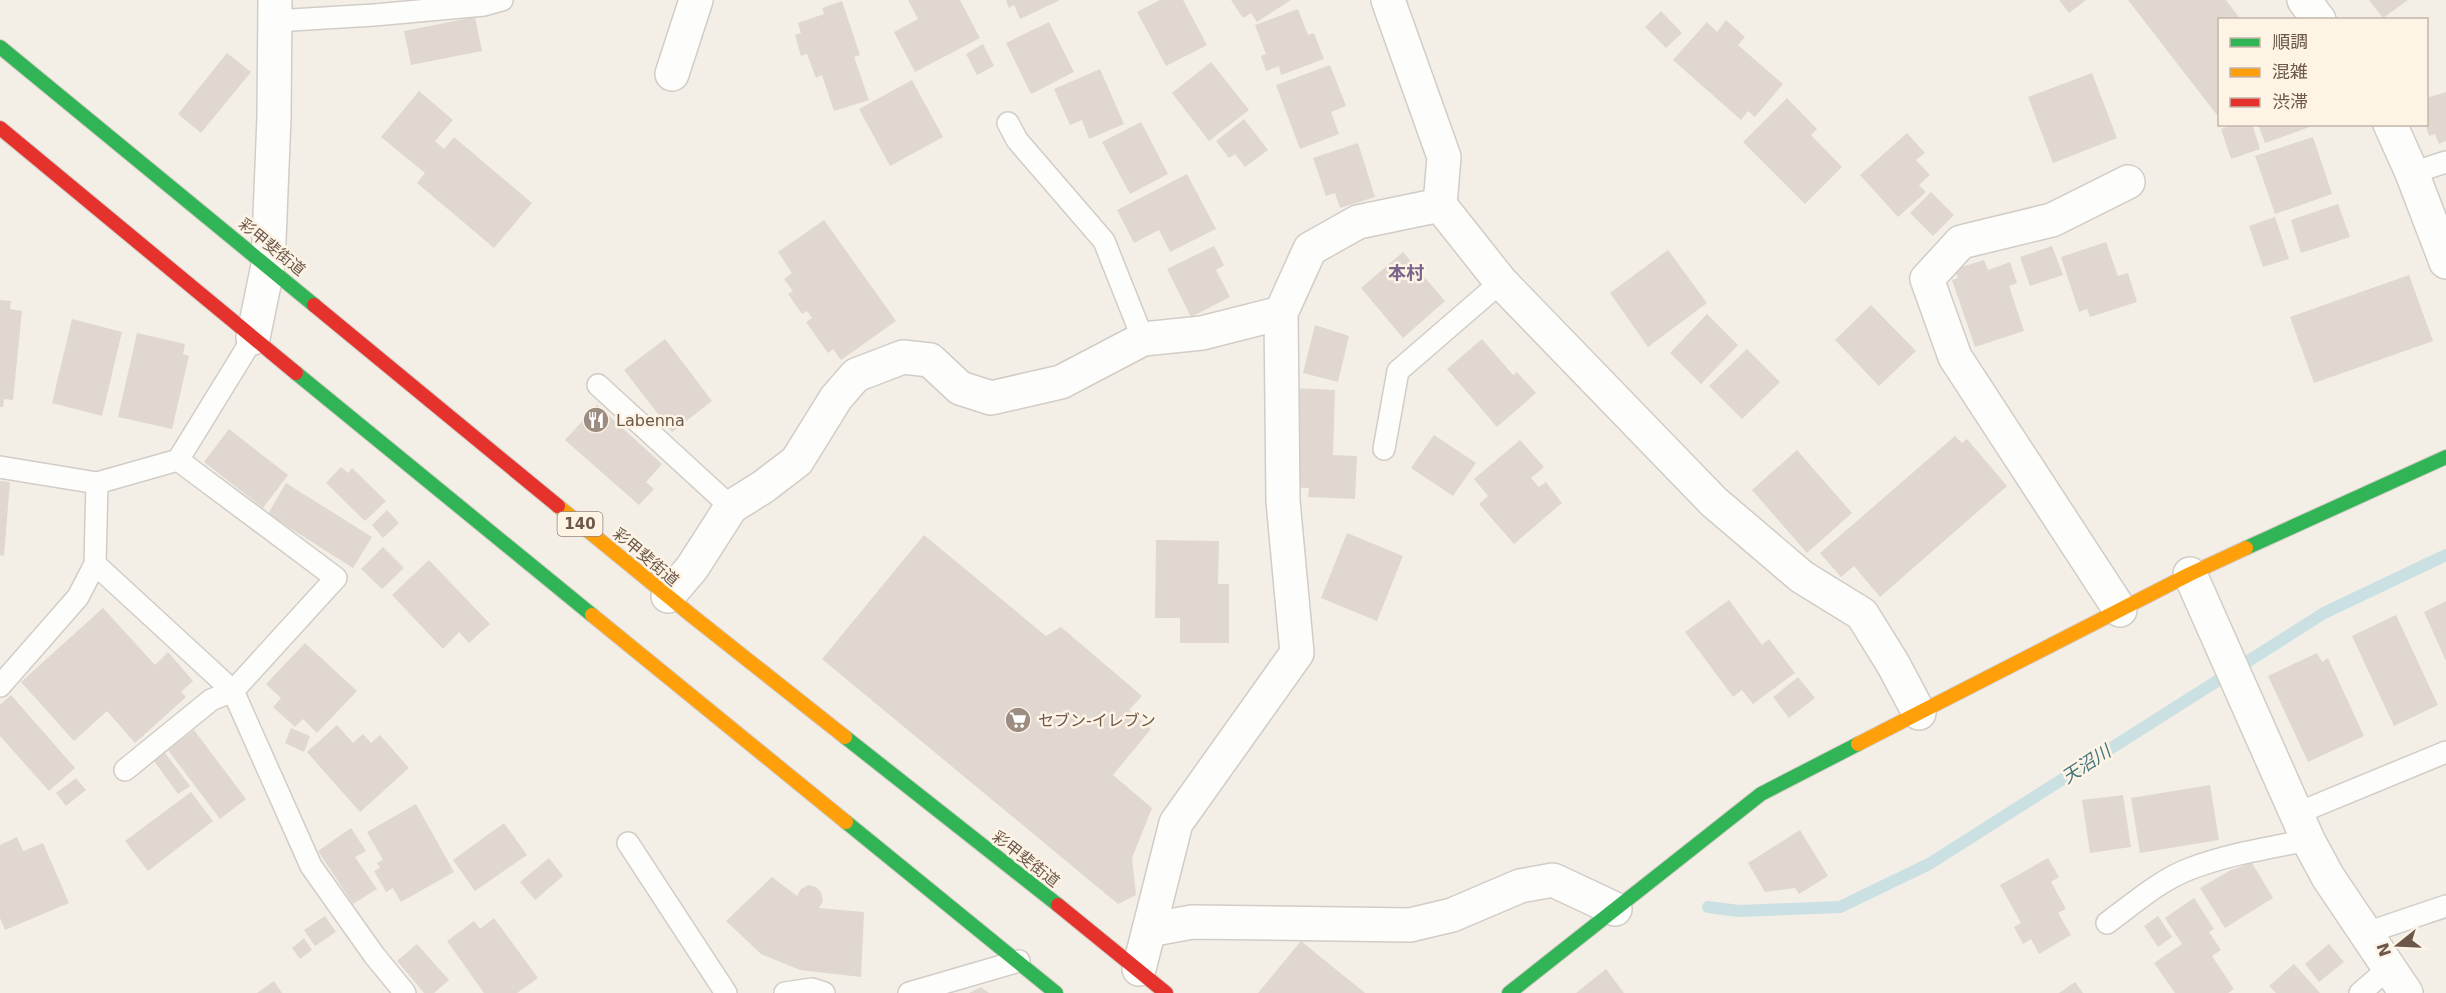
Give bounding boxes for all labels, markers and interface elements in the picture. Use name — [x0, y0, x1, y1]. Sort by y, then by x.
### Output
legend — [2218, 18, 2428, 126]
text: 順調 — [2272, 31, 2308, 52]
text: 混雑 — [2272, 61, 2308, 82]
text: 渋滞 — [2272, 91, 2308, 112]
street label: 彩甲斐街道 — [235, 214, 309, 280]
district label: 本村 — [1388, 262, 1424, 283]
restaurant icon: Labenna — [581, 405, 611, 435]
place label: Labenna — [616, 411, 685, 430]
road number: 140 — [558, 512, 602, 536]
street label: 彩甲斐街道 — [609, 524, 683, 590]
supermarket icon: セブン-イレブン — [1003, 705, 1033, 735]
place label: セブン-イレブン — [1038, 711, 1156, 730]
water label: 天沼川 — [2058, 739, 2116, 788]
street label: 彩甲斐街道 — [989, 827, 1063, 891]
north arrow — [2368, 915, 2428, 975]
text: N — [2373, 940, 2395, 959]

